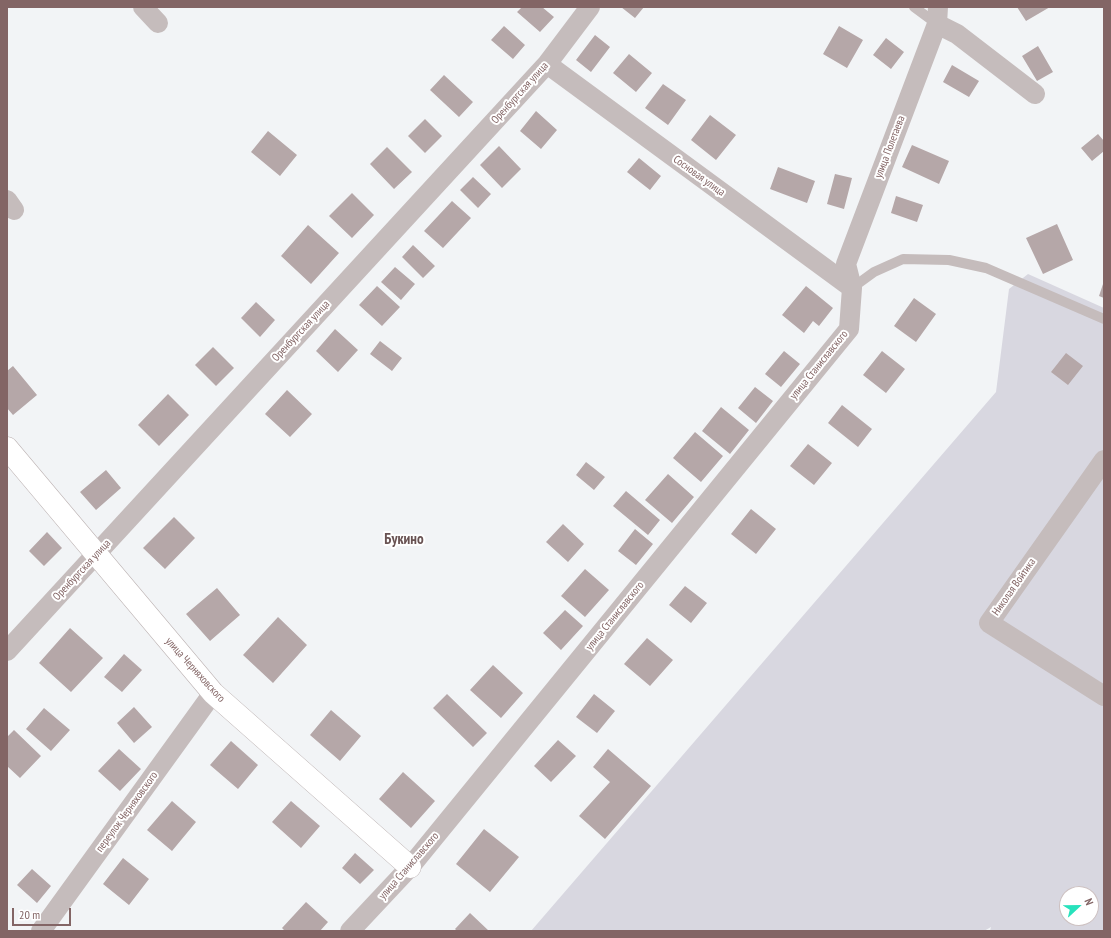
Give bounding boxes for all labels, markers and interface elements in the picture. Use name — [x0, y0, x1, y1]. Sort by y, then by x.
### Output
street label: Оренбургская улица — [489, 59, 551, 127]
street label: улица Полетаева — [872, 114, 908, 180]
street label: Сосновая улица — [670, 153, 728, 199]
street label: Оренбургская улица — [269, 298, 333, 364]
street label: улица Станиславского — [787, 328, 851, 402]
district label: Букино — [384, 531, 424, 549]
street label: Оренбургская улица — [50, 537, 114, 603]
street label: Николая Войтика — [989, 556, 1039, 618]
street label: улица Станиславского — [583, 579, 647, 653]
street label: улица Черняховского — [162, 635, 228, 705]
street label: переулок Черняховского — [93, 769, 161, 855]
street label: улица Станиславского — [376, 830, 442, 902]
north arrow — [1059, 886, 1099, 926]
text: N — [1082, 896, 1097, 907]
scale bar — [14, 900, 73, 926]
text: 20 m — [19, 907, 40, 922]

